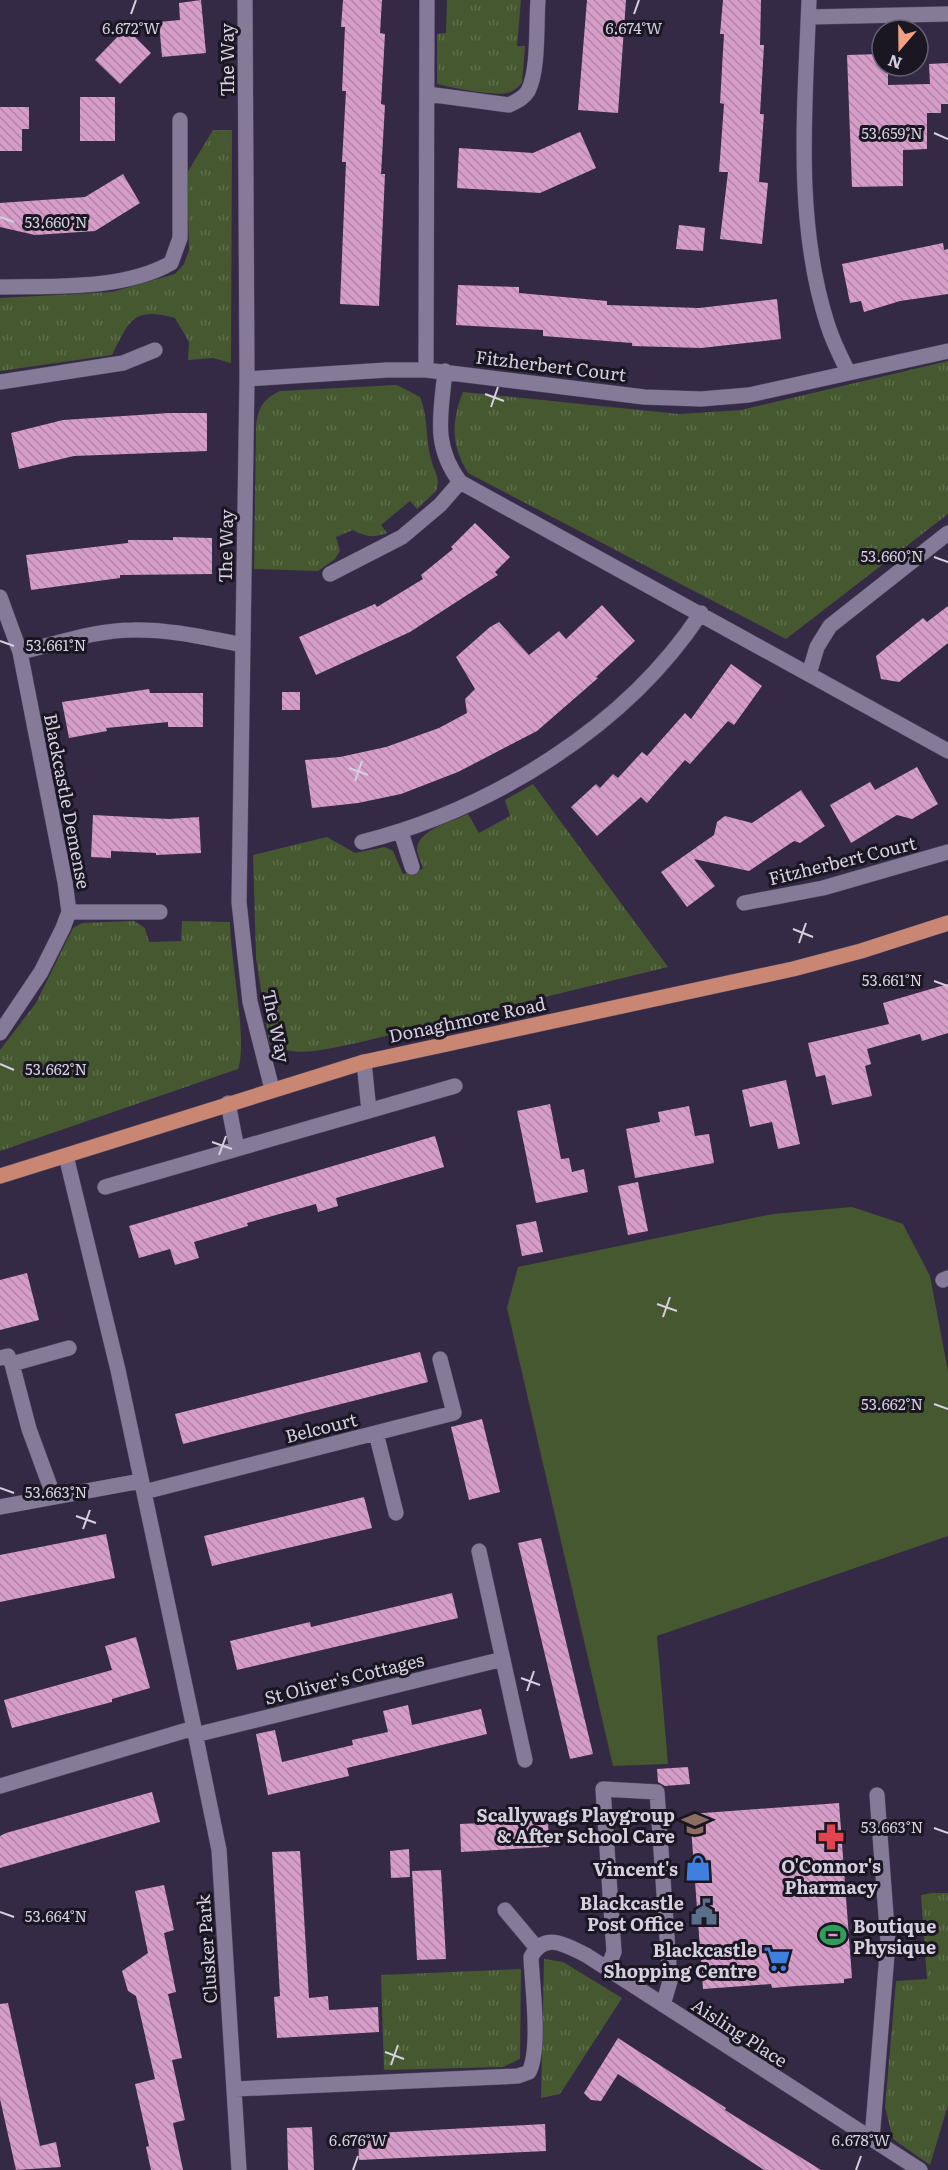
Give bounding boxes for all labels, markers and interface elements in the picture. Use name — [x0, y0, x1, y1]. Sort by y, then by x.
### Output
text: 6.672°W — [102, 16, 160, 39]
text: 6.674°W — [606, 16, 663, 39]
north arrow — [870, 18, 930, 78]
street label: The Way — [213, 23, 240, 97]
text: N — [884, 49, 905, 77]
text: 53.659°N — [861, 121, 923, 144]
text: 53.660°N — [25, 210, 88, 233]
street label: Fitzherbert Court — [474, 342, 628, 388]
street label: The Way — [211, 508, 239, 583]
text: 53.660°N — [861, 544, 924, 567]
text: 53.661°N — [26, 633, 86, 656]
street label: Blackcastle Demense — [38, 711, 98, 891]
street label: Fitzherbert Court — [765, 828, 919, 891]
text: 53.661°N — [862, 968, 922, 991]
street label: The Way — [256, 987, 298, 1065]
street label: Donaghmore Road — [386, 989, 548, 1049]
text: 53.662°N — [25, 1057, 87, 1080]
text: 53.662°N — [861, 1392, 923, 1415]
street label: Belcourt — [282, 1405, 361, 1449]
text: 53.663°N — [25, 1480, 87, 1503]
street label: St Oliver's Cottages — [261, 1645, 427, 1711]
place label: Scallywags Playgroup & After School Care — [477, 1801, 675, 1849]
school or university icon: Scallywags Playgroup & After School Care — [680, 1809, 710, 1839]
text: 53.663°N — [861, 1815, 923, 1838]
pharmacy icon: O'Connor's Pharmacy — [816, 1822, 846, 1852]
place label: O'Connor's Pharmacy — [781, 1852, 881, 1900]
shop icon: Vincent's — [683, 1853, 713, 1883]
place label: Vincent's — [593, 1855, 678, 1882]
place label: Blackcastle Post Office — [580, 1889, 684, 1937]
street label: Clusker Park — [189, 1893, 223, 2004]
public building icon: Blackcastle Post Office — [689, 1897, 719, 1927]
text: 53.664°N — [25, 1904, 87, 1927]
place label: Boutique Physique — [853, 1912, 936, 1960]
sports icon: Boutique Physique — [818, 1920, 848, 1950]
place label: Blackcastle Shopping Centre — [603, 1936, 757, 1984]
supermarket icon: Blackcastle Shopping Centre — [762, 1944, 792, 1974]
street label: Aisling Place — [687, 1991, 793, 2073]
text: 6.676°W — [329, 2128, 388, 2151]
text: 6.678°W — [832, 2128, 891, 2151]

